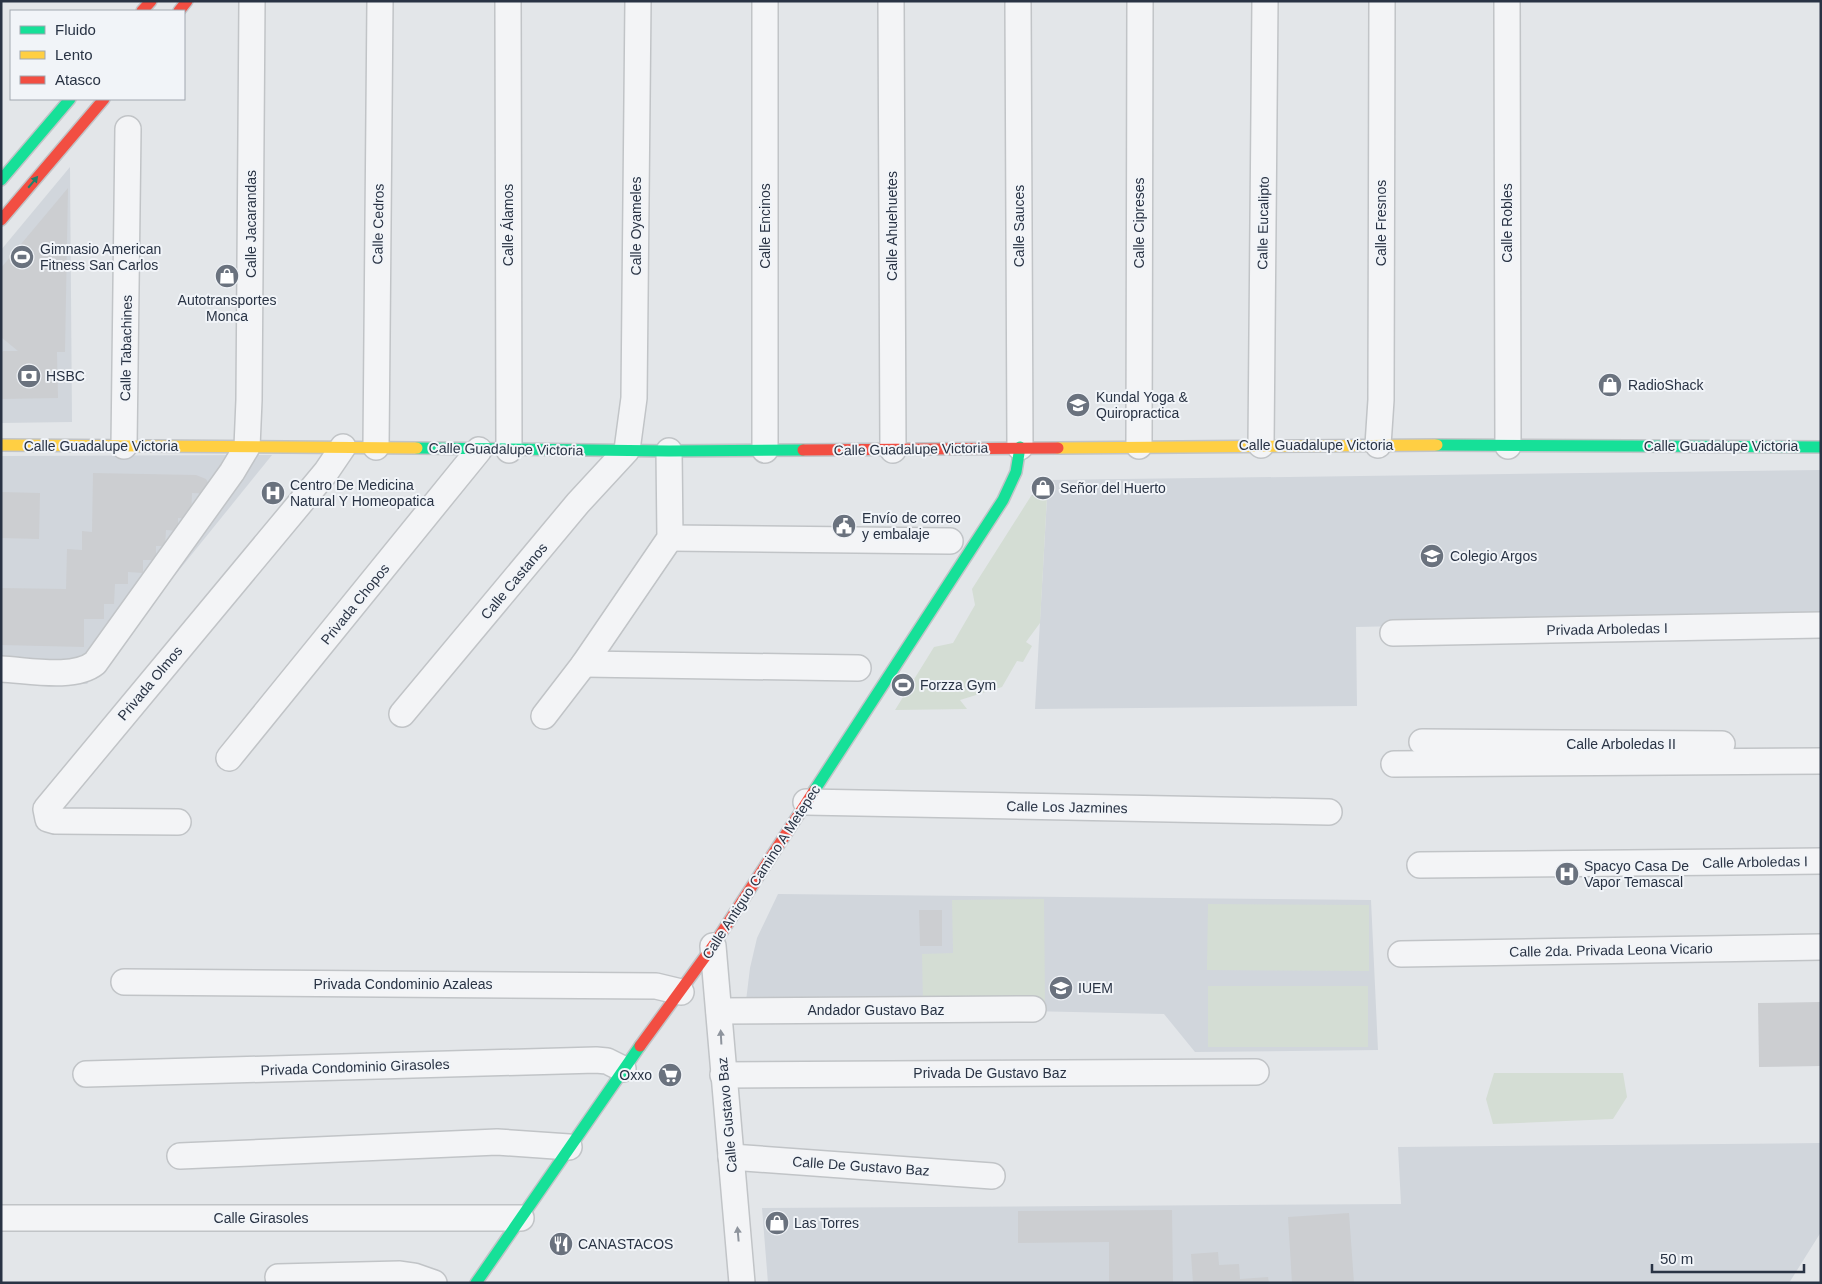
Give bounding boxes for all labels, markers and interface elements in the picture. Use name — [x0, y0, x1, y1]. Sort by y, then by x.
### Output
legend — [10, 10, 185, 100]
text: Fluido — [55, 21, 96, 38]
text: Lento — [55, 46, 93, 63]
text: Atasco — [55, 71, 101, 88]
street label: Calle Jacarandas — [243, 170, 259, 278]
street label: Calle Ahuehuetes — [884, 171, 900, 281]
street label: Calle Eucalipto — [1254, 176, 1272, 270]
one-way arrow — [27, 177, 39, 189]
street label: Calle Oyameles — [628, 177, 644, 275]
street label: Calle Cipreses — [1131, 177, 1147, 269]
street label: Calle Fresnos — [1373, 180, 1389, 266]
street label: Calle Cedros — [369, 183, 387, 265]
street label: Calle Encinos — [757, 183, 773, 269]
street label: Calle Robles — [1499, 183, 1515, 263]
street label: Calle Álamos — [500, 184, 516, 266]
street label: Calle Sauces — [1011, 185, 1027, 267]
place label: Gimnasio American Fitness San Carlos — [40, 241, 161, 273]
sports icon: Gimnasio American Fitness San Carlos — [9, 244, 35, 270]
shop icon: Autotransportes Monca — [214, 263, 240, 289]
place label: Autotransportes Monca — [178, 292, 276, 324]
street label: Calle Tabachines — [117, 295, 135, 401]
bank icon: HSBC — [16, 363, 42, 389]
place label: HSBC — [46, 368, 85, 384]
shop icon: RadioShack — [1597, 372, 1623, 398]
place label: RadioShack — [1628, 377, 1704, 393]
place label: Kundal Yoga & Quiropractica — [1096, 389, 1189, 421]
school or university icon: Kundal Yoga & Quiropractica — [1065, 392, 1091, 418]
street label: Calle Guadalupe Victoria — [1239, 437, 1394, 453]
street label: Calle Guadalupe Victoria — [24, 438, 179, 454]
street label: Calle Guadalupe Victoria — [1644, 438, 1799, 454]
street label: Calle Guadalupe Victoria — [429, 440, 584, 458]
street label: Calle Guadalupe Victoria — [834, 440, 989, 458]
shop icon: Señor del Huerto — [1030, 475, 1056, 501]
place label: Centro De Medicina Natural Y Homeopatica — [290, 477, 434, 509]
hospital icon: Centro De Medicina Natural Y Homeopatica — [260, 480, 286, 506]
place label: Señor del Huerto — [1060, 480, 1166, 496]
place label: Envío de correo y embalaje — [862, 510, 961, 542]
public building icon: Envío de correo y embalaje — [831, 513, 857, 539]
street label: Calle Castanos — [477, 539, 551, 623]
school or university icon: Colegio Argos — [1419, 543, 1445, 569]
place label: Colegio Argos — [1450, 548, 1537, 564]
street label: Privada Chopos — [317, 560, 393, 648]
street label: Privada Arboledas I — [1546, 620, 1668, 638]
street label: Privada Olmos — [114, 643, 186, 723]
sports icon: Forzza Gym — [890, 672, 916, 698]
place label: Forzza Gym — [920, 677, 996, 693]
street label: Calle Arboledas II — [1566, 736, 1676, 752]
street label: Calle Antiguo Camino A Metepec — [699, 782, 823, 962]
street label: Calle Los Jazmines — [1006, 798, 1128, 816]
street label: Calle Arboledas I — [1702, 853, 1808, 871]
place label: Spacyo Casa De Vapor Temascal — [1584, 858, 1689, 890]
hospital icon: Spacyo Casa De Vapor Temascal — [1554, 861, 1580, 887]
street label: Calle 2da. Privada Leona Vicario — [1509, 940, 1713, 960]
school or university icon: IUEM — [1048, 975, 1074, 1001]
street label: Privada Condominio Azaleas — [314, 976, 493, 992]
place label: IUEM — [1078, 980, 1113, 996]
street label: Andador Gustavo Baz — [808, 1002, 944, 1018]
one-way arrow — [716, 1029, 724, 1045]
street label: Privada Condominio Girasoles — [260, 1056, 450, 1078]
street label: Calle Gustavo Baz — [714, 1057, 740, 1173]
supermarket icon: Oxxo — [657, 1062, 683, 1088]
street label: Privada De Gustavo Baz — [913, 1065, 1067, 1081]
place label: Oxxo — [619, 1067, 652, 1083]
street label: Calle De Gustavo Baz — [792, 1153, 930, 1179]
street label: Calle Girasoles — [214, 1210, 308, 1226]
shop icon: Las Torres — [764, 1210, 790, 1236]
place label: Las Torres — [794, 1215, 859, 1231]
one-way arrow — [733, 1226, 741, 1242]
restaurant icon: CANASTACOS — [548, 1231, 574, 1257]
place label: CANASTACOS — [578, 1236, 673, 1252]
scale bar — [1652, 1242, 1804, 1274]
text: 50 m — [1660, 1250, 1693, 1267]

